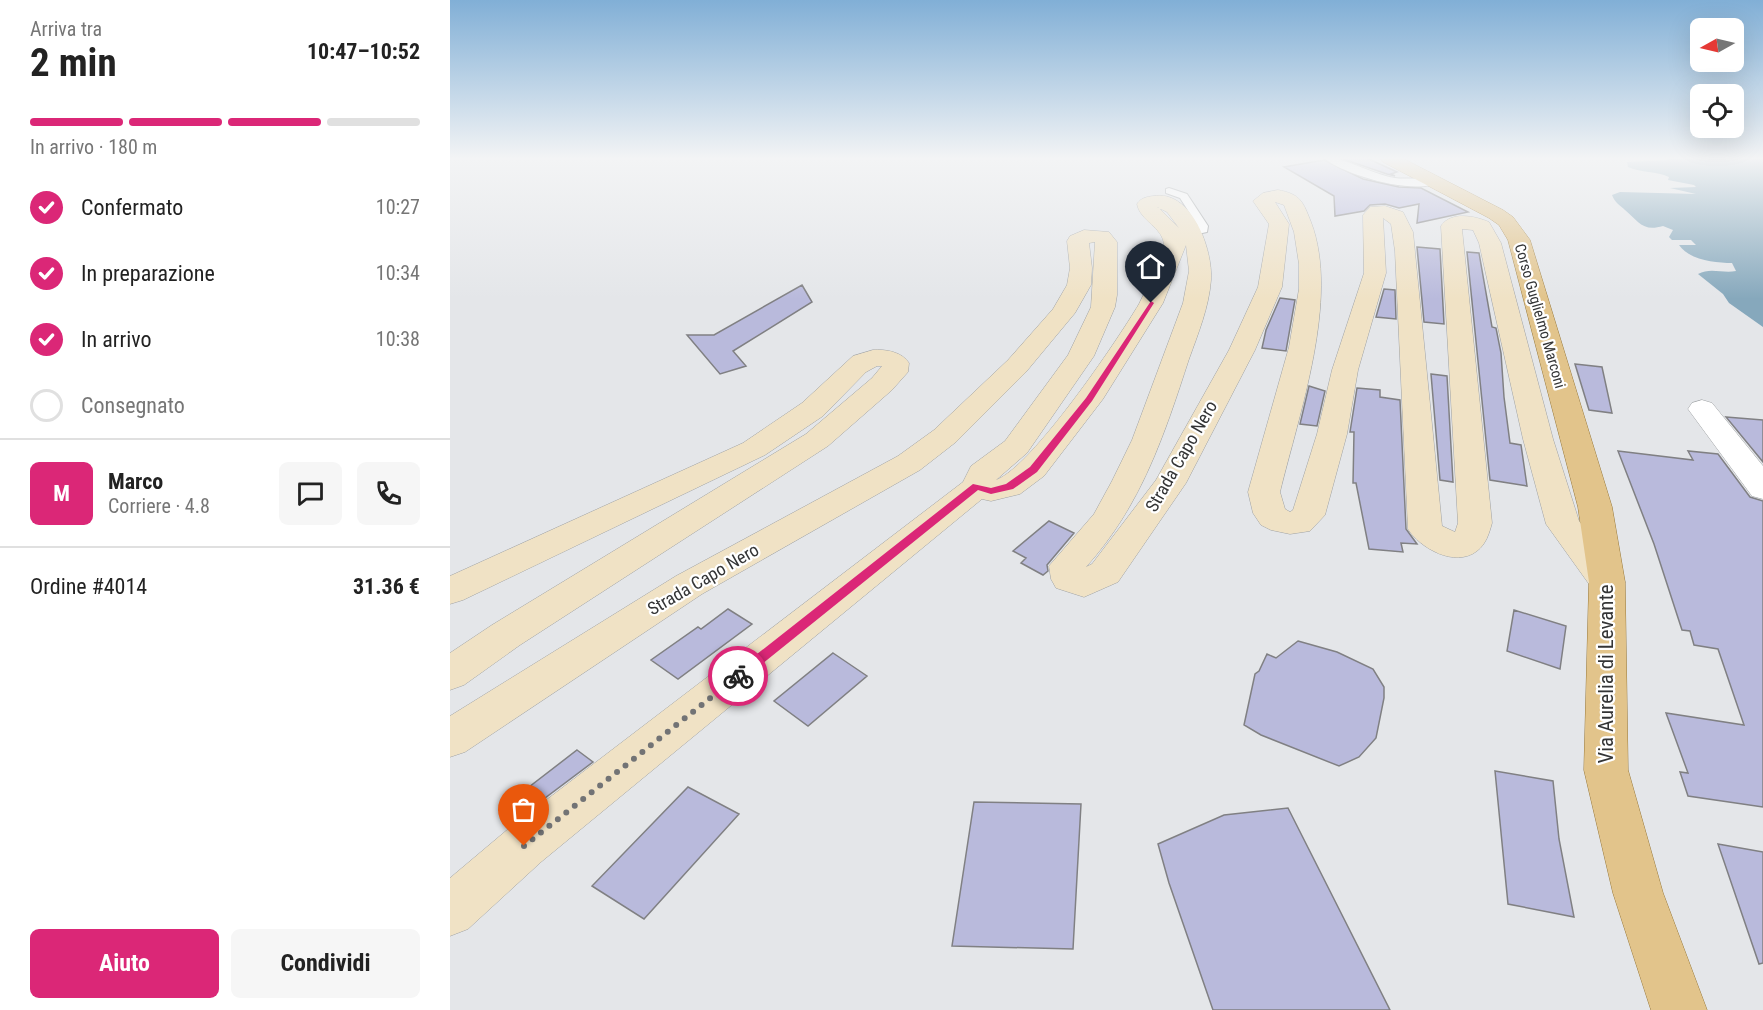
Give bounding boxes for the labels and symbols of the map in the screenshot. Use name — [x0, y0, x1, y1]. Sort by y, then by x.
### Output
north arrow — [1690, 18, 1744, 72]
pin — [1125, 241, 1176, 303]
street label: Corso Guglielmo Marconi — [1511, 242, 1569, 390]
street label: Strada Capo Nero — [1141, 397, 1221, 515]
street label: Strada Capo Nero — [644, 539, 762, 619]
street label: Via Aurelia di Levante — [1594, 584, 1618, 764]
courier — [708, 646, 768, 706]
pin — [498, 784, 549, 846]

